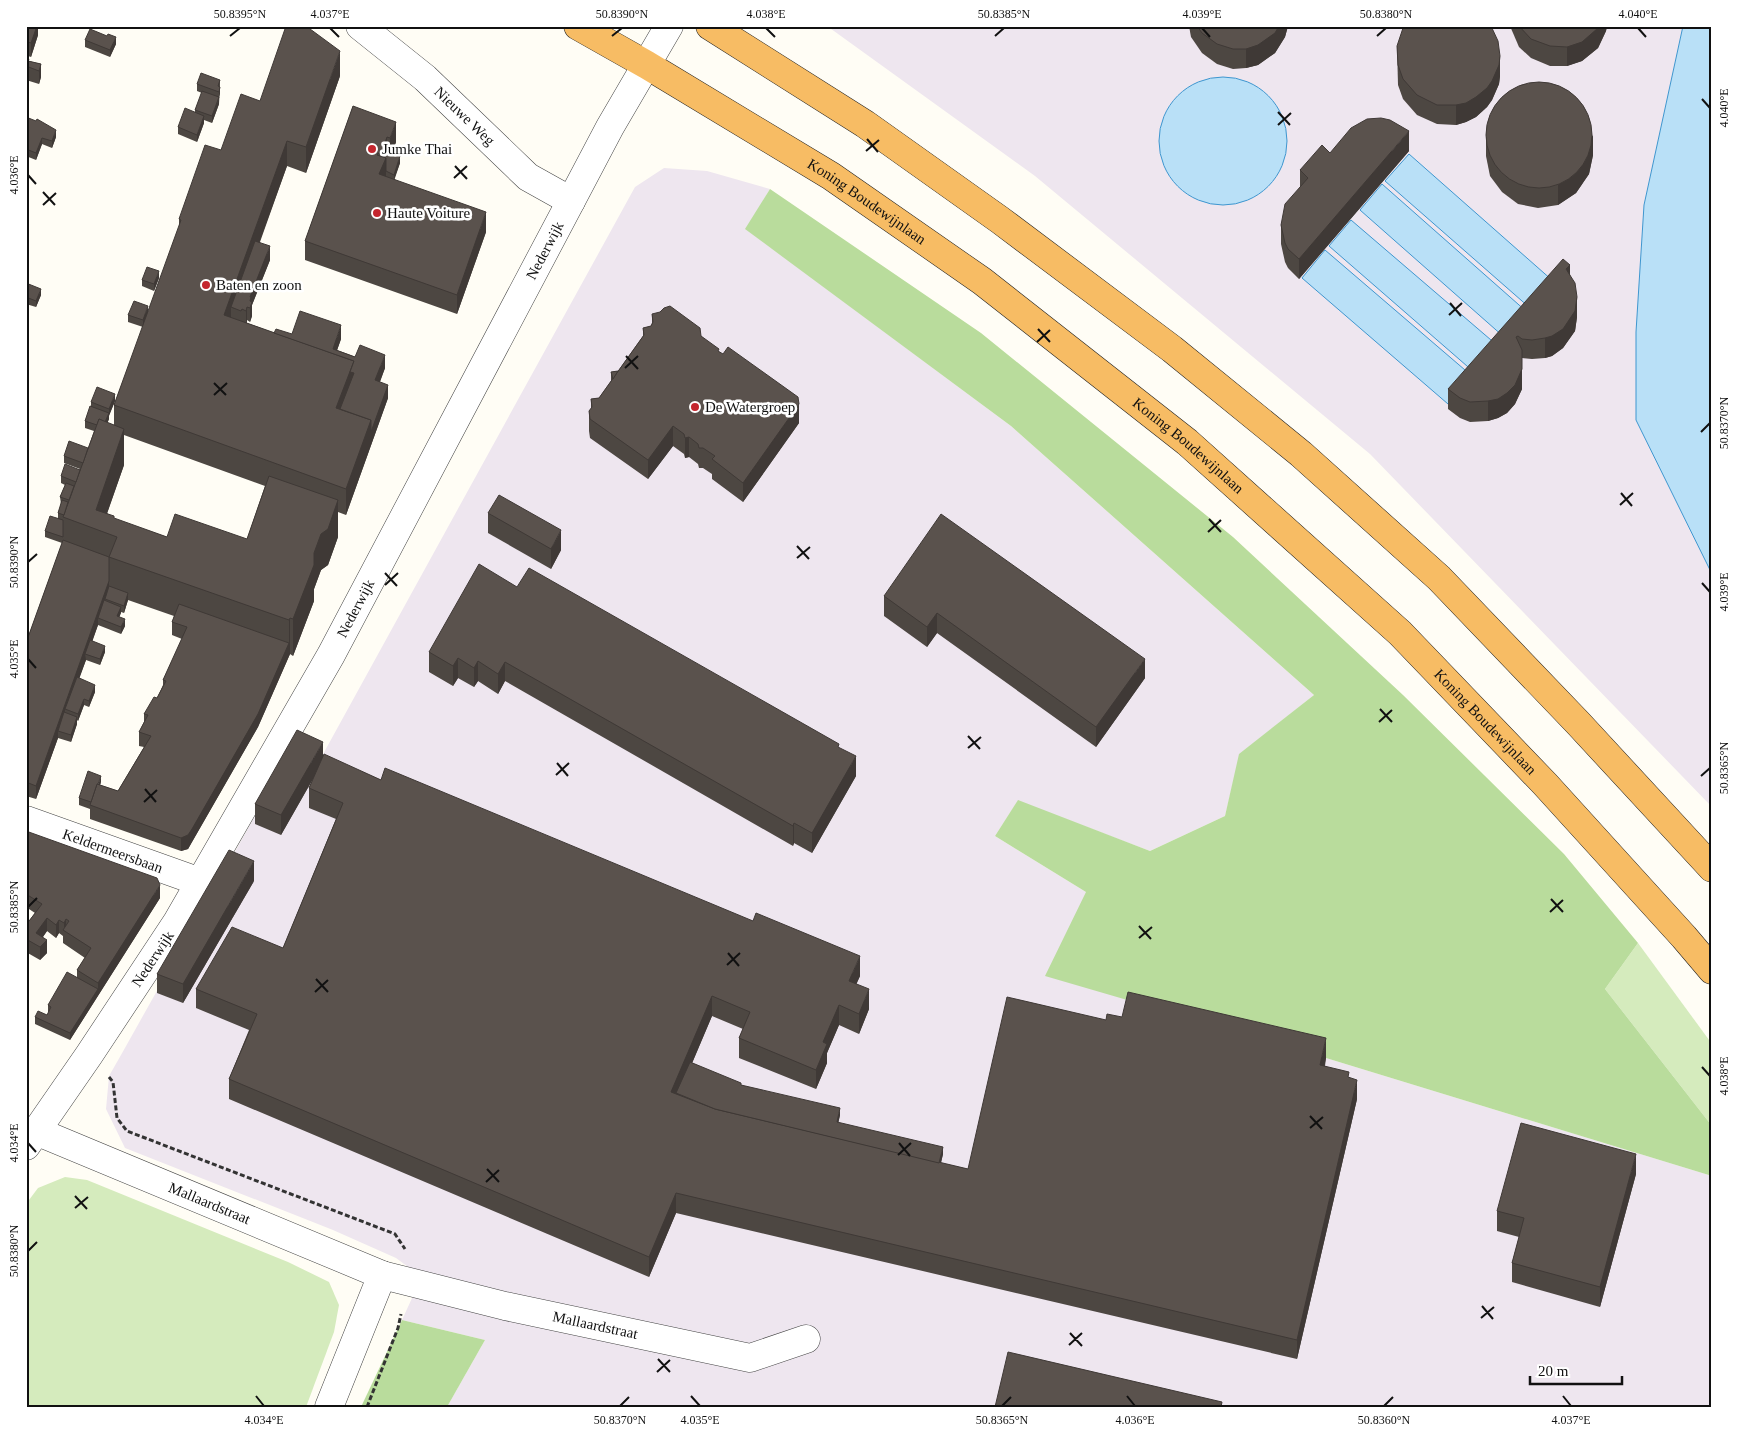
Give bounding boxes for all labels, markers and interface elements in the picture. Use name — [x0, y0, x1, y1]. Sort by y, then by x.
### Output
text: 50.8395°N — [214, 7, 267, 21]
text: 4.037°E — [310, 7, 350, 21]
text: 50.8390°N — [596, 7, 649, 21]
text: 4.038°E — [746, 7, 786, 21]
text: 50.8385°N — [978, 7, 1031, 21]
text: 4.039°E — [1182, 7, 1222, 21]
text: 50.8380°N — [1360, 7, 1413, 21]
text: 4.040°E — [1618, 7, 1658, 21]
street label: Nieuwe Weg — [431, 83, 498, 149]
text: 4.040°E — [1717, 88, 1731, 128]
place label: Jumke Thai — [382, 141, 452, 157]
marker: Jumke Thai — [366, 143, 378, 155]
text: 4.036°E — [7, 155, 21, 195]
street label: Koning Boudewijnlaan — [805, 156, 929, 248]
place label: Haute Voiture — [387, 205, 471, 221]
marker: Haute Voiture — [371, 207, 383, 219]
street label: Nederwijk — [523, 218, 567, 282]
place label: Baten en zoon — [216, 277, 302, 293]
marker: Baten en zoon — [200, 279, 212, 291]
street label: Koning Boudewijnlaan — [1130, 395, 1247, 497]
text: 50.8370°N — [1717, 396, 1731, 449]
place label: De Watergroep — [705, 399, 795, 415]
marker: De Watergroep — [689, 401, 701, 413]
text: 50.8390°N — [7, 535, 21, 588]
text: 4.039°E — [1717, 572, 1731, 612]
street label: Nederwijk — [334, 576, 378, 640]
text: 4.035°E — [7, 639, 21, 679]
street label: Koning Boudewijnlaan — [1431, 666, 1540, 778]
text: 50.8365°N — [1717, 741, 1731, 794]
street label: Keldermeersbaan — [60, 826, 165, 876]
text: 50.8385°N — [7, 880, 21, 933]
street label: Nederwijk — [128, 928, 177, 990]
text: 4.038°E — [1717, 1056, 1731, 1096]
text: 4.034°E — [7, 1123, 21, 1163]
street label: Mallaardstraat — [166, 1179, 253, 1228]
text: 50.8380°N — [7, 1224, 21, 1277]
street label: Mallaardstraat — [551, 1308, 640, 1342]
scale bar — [1530, 1353, 1623, 1385]
text: 20 m — [1538, 1363, 1569, 1379]
text: 4.034°E — [244, 1413, 284, 1427]
text: 50.8370°N — [594, 1413, 647, 1427]
text: 4.035°E — [680, 1413, 720, 1427]
text: 50.8365°N — [976, 1413, 1029, 1427]
text: 4.036°E — [1115, 1413, 1155, 1427]
text: 50.8360°N — [1358, 1413, 1411, 1427]
text: 4.037°E — [1551, 1413, 1591, 1427]

